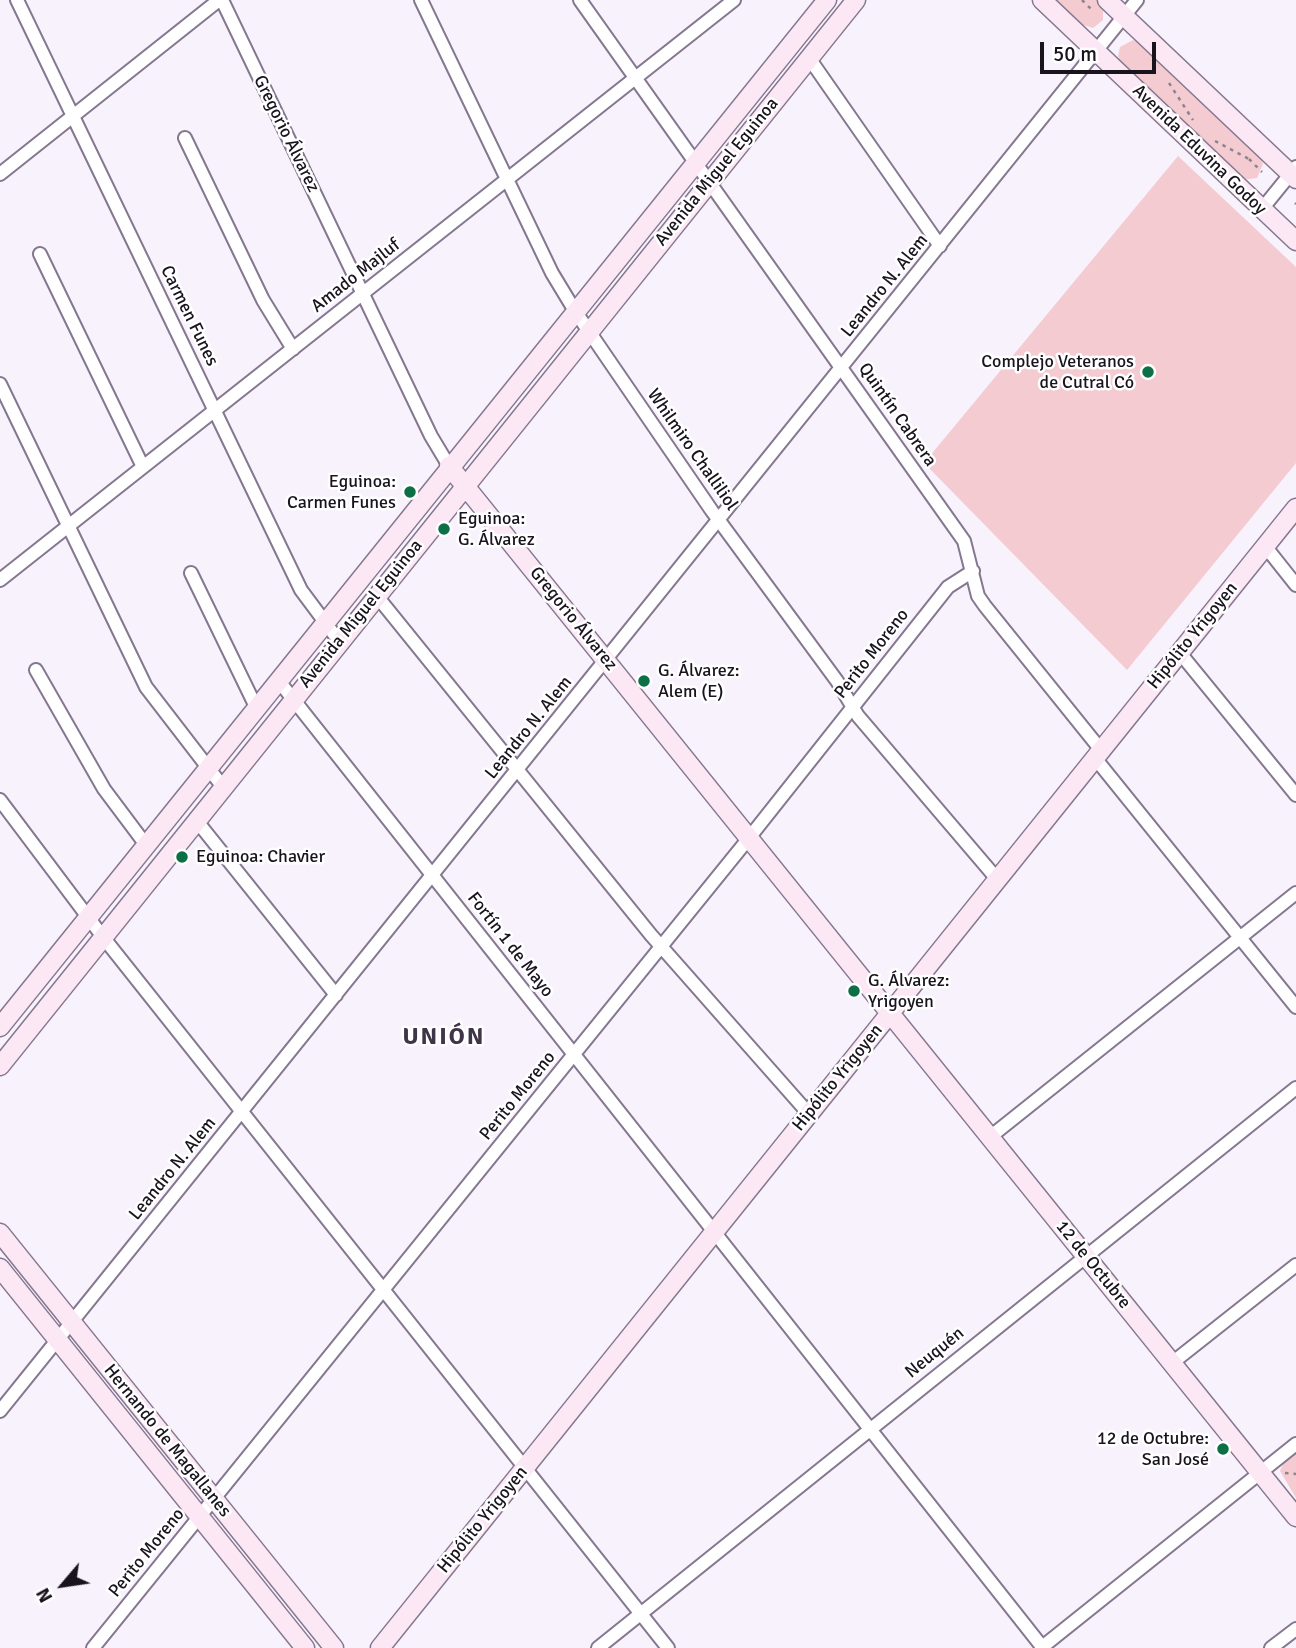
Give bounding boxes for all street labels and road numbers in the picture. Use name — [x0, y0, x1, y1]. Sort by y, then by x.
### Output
street label: Gregorio Álvarez — [248, 72, 324, 196]
street label: Avenida Eduvina Godoy — [1127, 80, 1271, 220]
street label: Avenida Miguel Eguinoa — [651, 94, 783, 250]
street label: Leandro N. Alem — [837, 230, 933, 342]
street label: Amado Majluf — [307, 235, 405, 317]
street label: Carmen Funes — [155, 262, 223, 370]
street label: Quintín Cabrera — [853, 359, 941, 471]
street label: Whilmiro Challiliol — [642, 385, 742, 515]
street label: Avenida Miguel Eguinoa — [295, 536, 427, 692]
street label: Gregorio Álvarez — [525, 563, 621, 675]
street label: Hipólito Yrigoyen — [1143, 578, 1243, 694]
street label: Perito Moreno — [830, 605, 914, 703]
street label: Leandro N. Alem — [481, 672, 577, 784]
street label: Fortín 1 de Mayo — [462, 888, 558, 1002]
street label: Hipólito Yrigoyen — [788, 1020, 888, 1136]
street label: Perito Moreno — [476, 1047, 560, 1145]
street label: Leandro N. Alem — [125, 1113, 221, 1225]
street label: 12 de Octubre — [1051, 1217, 1135, 1313]
street label: Neuquén — [901, 1323, 969, 1383]
street label: Hernando de Magallanes — [99, 1360, 235, 1522]
street label: Hipólito Yrigoyen — [433, 1462, 533, 1578]
street label: Perito Moreno — [105, 1504, 189, 1602]

